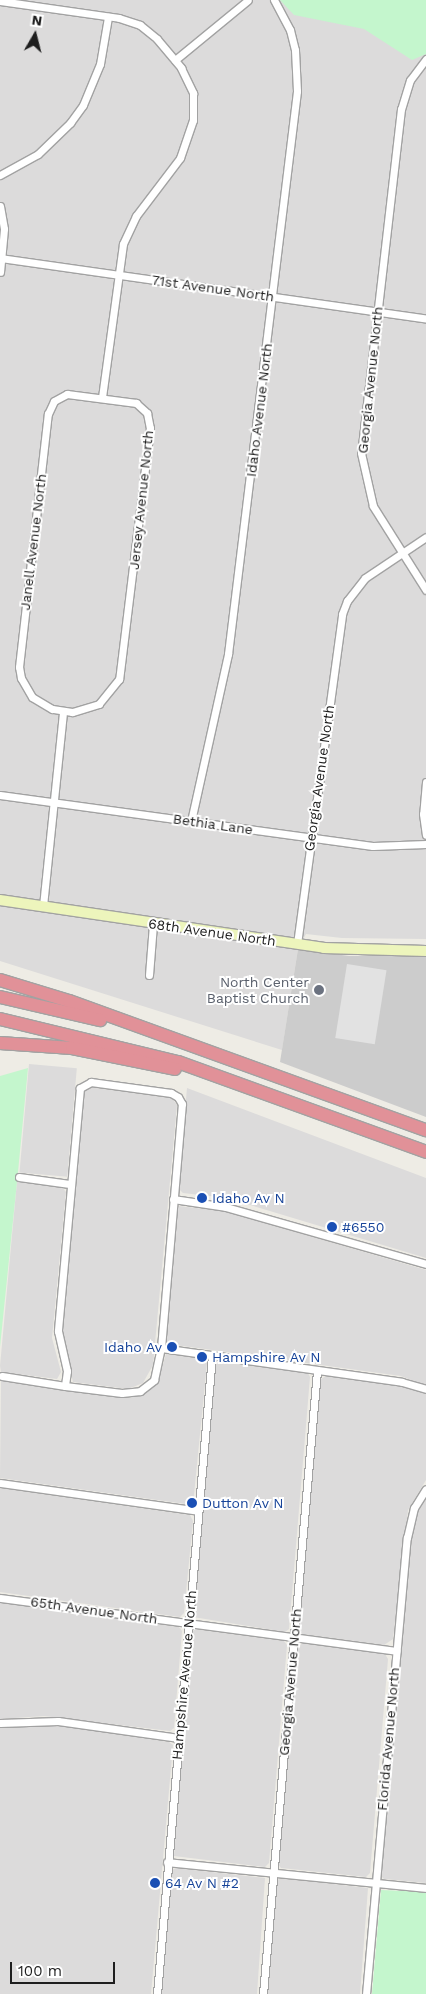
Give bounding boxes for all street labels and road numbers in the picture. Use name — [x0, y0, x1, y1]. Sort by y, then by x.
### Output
street label: 71st Avenue North — [150, 271, 276, 305]
street label: Georgia Avenue North — [354, 305, 386, 455]
street label: Idaho Avenue North — [242, 342, 276, 478]
street label: Jersey Avenue North — [125, 429, 157, 571]
street label: Janell Avenue North — [16, 472, 50, 612]
street label: Georgia Avenue North — [300, 703, 338, 853]
street label: Bethia Lane — [172, 810, 254, 838]
street label: 68th Avenue North — [147, 915, 277, 949]
street label: Hampshire Avenue North — [168, 1589, 200, 1761]
street label: 65th Avenue North — [29, 1593, 159, 1627]
street label: Georgia Avenue North — [275, 1607, 305, 1757]
street label: Florida Avenue North — [373, 1666, 403, 1812]

